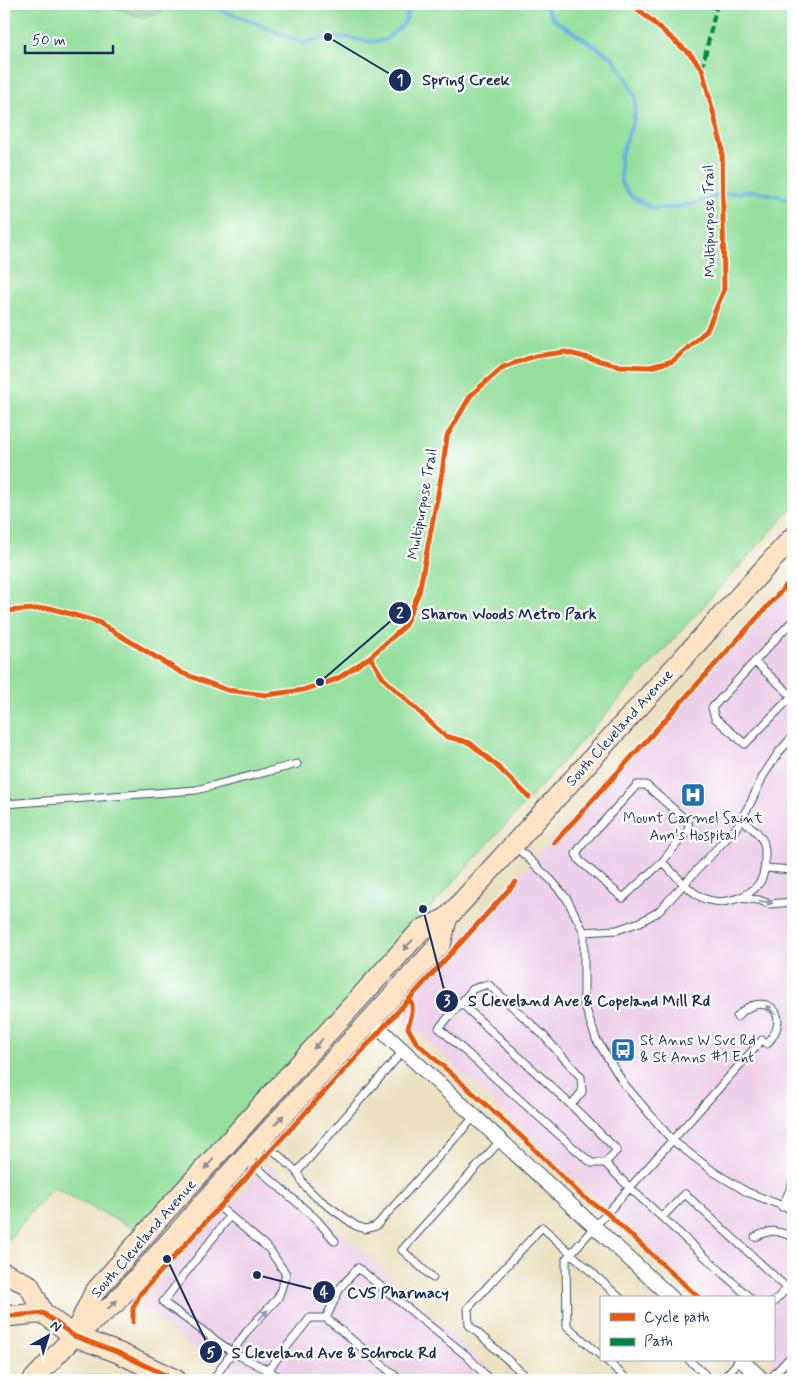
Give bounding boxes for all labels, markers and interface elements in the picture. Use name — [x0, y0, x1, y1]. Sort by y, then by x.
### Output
scale bar — [25, 22, 112, 54]
text: 50 m — [32, 31, 66, 51]
callout: Spring Creek — [387, 64, 519, 95]
text: Spring Creek — [422, 70, 511, 93]
text: 1 — [397, 71, 403, 91]
street label: Multipurpose Trail — [699, 165, 721, 277]
street label: Multipurpose Trail — [403, 447, 443, 561]
callout: Sharon Woods Metro Park — [388, 598, 606, 629]
text: 2 — [396, 604, 404, 624]
text: Sharon Woods Metro Park — [421, 604, 597, 625]
street label: South Cleveland Avenue — [562, 665, 678, 791]
hospital icon: Mount Carmel Saint Ann's Hospital — [680, 782, 706, 808]
place label: Mount Carmel Saint Ann's Hospital — [623, 809, 763, 846]
one-way arrow — [759, 898, 775, 906]
one-way arrow — [402, 938, 414, 950]
callout: S Cleveland Ave & Copeland Mill Rd — [434, 985, 719, 1016]
text: S Cleveland Ave & Copeland Mill Rd — [468, 991, 710, 1012]
text: 3 — [444, 992, 451, 1012]
one-way arrow — [765, 1005, 777, 1016]
place label: St Anns W Svc Rd & St Anns #1 Ent — [640, 1031, 756, 1068]
one-way arrow — [312, 1037, 324, 1049]
bus stop icon: St Anns W Svc Rd & St Anns #1 Ent — [610, 1037, 636, 1063]
one-way arrow — [273, 1114, 285, 1126]
one-way arrow — [203, 1158, 215, 1170]
street label: South Cleveland Avenue — [87, 1175, 201, 1303]
callout: CVS Pharmacy — [312, 1277, 459, 1308]
text: 4 — [320, 1283, 329, 1303]
text: CVS Pharmacy — [347, 1283, 449, 1304]
legend — [600, 1296, 774, 1362]
one-way arrow — [105, 1299, 117, 1311]
text: Cycle path — [644, 1308, 709, 1328]
one-way arrow — [257, 1309, 269, 1321]
north arrow — [22, 1312, 72, 1362]
text: N — [46, 1317, 65, 1337]
text: Path — [644, 1332, 673, 1352]
callout: S Cleveland Ave & Schrock Rd — [198, 1337, 445, 1368]
text: S Cleveland Ave & Schrock Rd — [232, 1343, 436, 1364]
text: 5 — [206, 1344, 216, 1364]

